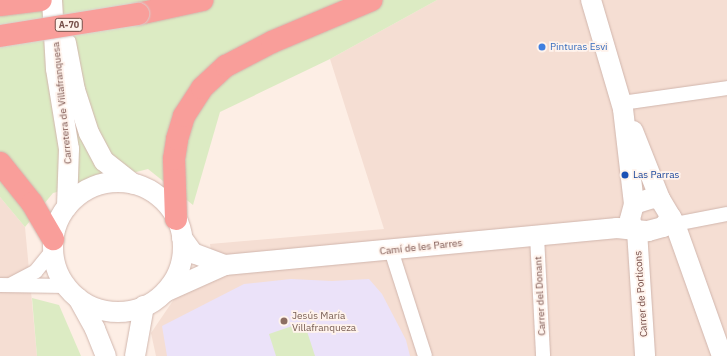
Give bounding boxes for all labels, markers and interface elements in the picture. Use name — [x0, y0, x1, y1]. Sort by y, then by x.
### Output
road number: A-70 — [54, 18, 84, 32]
street label: Carretera de Villafranquesa — [50, 41, 74, 165]
place label: Pinturas Esvi — [550, 41, 608, 53]
marker: Pinturas Esvi — [537, 42, 547, 52]
place label: Las Parras — [633, 169, 679, 181]
marker: Las Parras — [620, 170, 630, 180]
street label: Camí de les Parres — [379, 237, 463, 257]
street label: Carrer de Porticons — [632, 251, 650, 337]
street label: Carrer del Donant — [532, 256, 548, 336]
place label: Jesús María Villafranqueza — [292, 309, 356, 332]
marker: Jesús María Villafranqueza — [279, 316, 289, 326]

